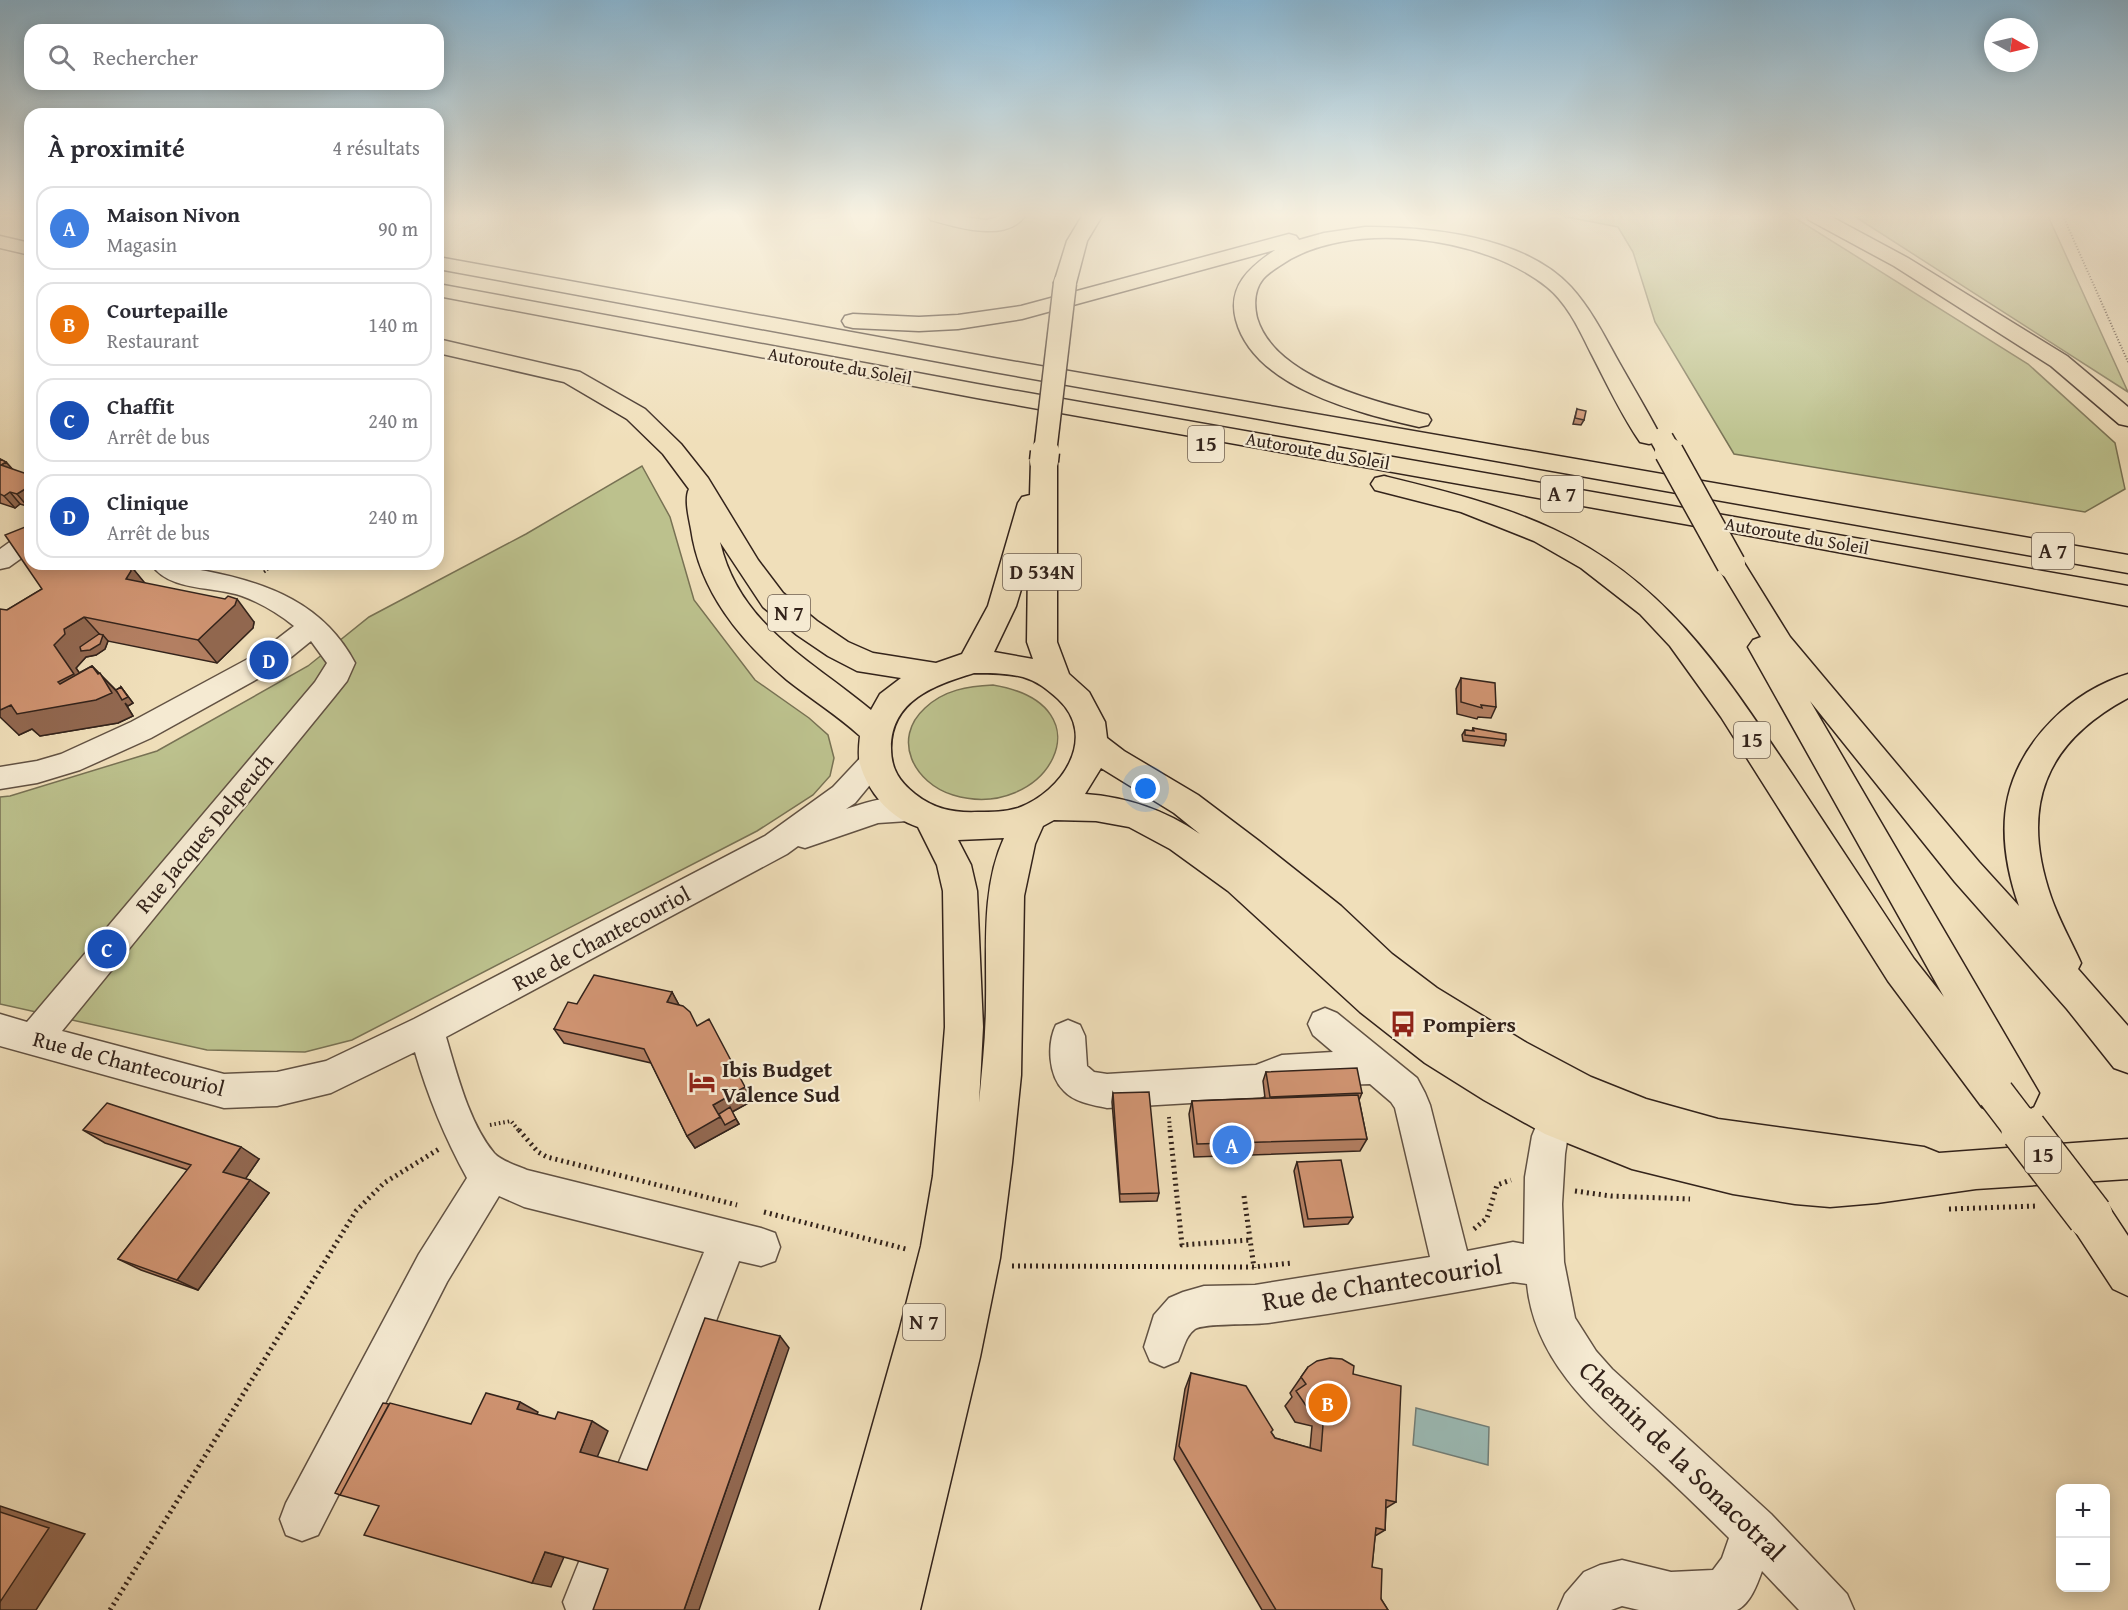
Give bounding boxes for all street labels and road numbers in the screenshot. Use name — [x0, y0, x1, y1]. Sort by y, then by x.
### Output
street label: Autoroute du Soleil — [766, 340, 914, 391]
street label: Autoroute du Soleil — [1244, 425, 1392, 476]
road number: 15 — [1188, 426, 1224, 462]
road number: A 7 — [1541, 476, 1583, 512]
street label: Autoroute du Soleil — [1723, 510, 1871, 561]
road number: A 7 — [2032, 533, 2074, 569]
road number: D 534N — [1003, 554, 1081, 590]
road number: N 7 — [768, 595, 810, 631]
road number: 15 — [1734, 722, 1770, 758]
street label: Rue Jacques Delpeuch — [127, 746, 281, 920]
street label: Rue de Chantecouriol — [506, 878, 696, 998]
street label: Rue de Chantecouriol — [30, 1022, 228, 1104]
road number: 15 — [2025, 1137, 2061, 1173]
street label: Rue de Chantecouriol — [1259, 1243, 1505, 1321]
road number: N 7 — [903, 1304, 945, 1340]
street label: Chemin de la Sonacotral — [1570, 1351, 1795, 1570]

